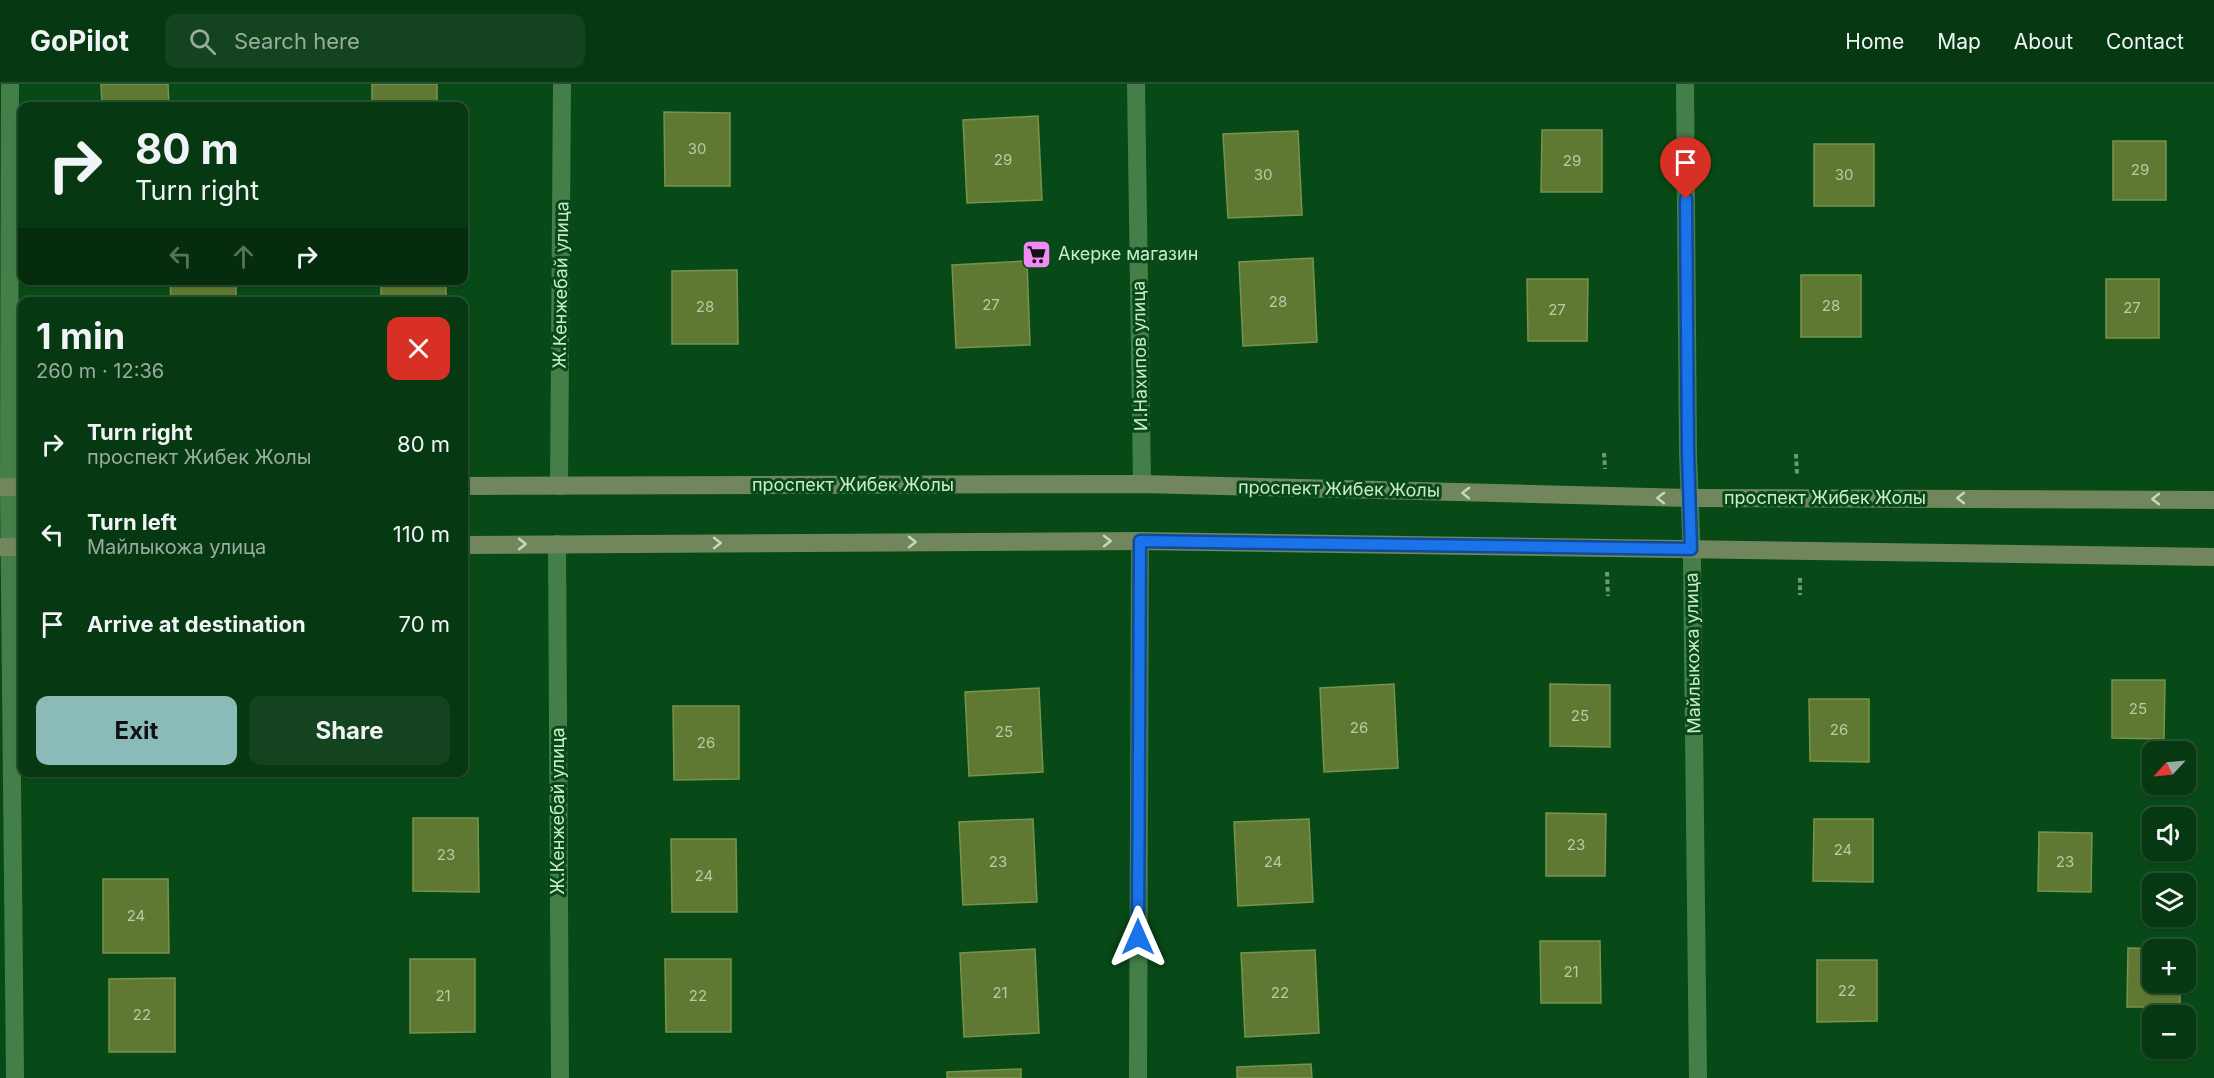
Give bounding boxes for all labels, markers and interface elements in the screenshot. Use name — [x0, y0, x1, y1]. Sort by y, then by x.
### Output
search box — [165, 14, 585, 68]
text: GoPilot — [30, 24, 129, 58]
icon: search — [186, 25, 219, 58]
text: Search here — [234, 28, 360, 54]
text: Home — [1845, 29, 1904, 54]
text: Map — [1937, 29, 1981, 54]
text: About — [2014, 29, 2073, 54]
text: Contact — [2106, 29, 2184, 54]
text: 80 m — [135, 123, 239, 174]
icon: right — [36, 126, 114, 204]
pin — [1660, 137, 1711, 199]
house number: 30 — [688, 139, 706, 158]
icon: arrive — [1669, 146, 1702, 179]
house number: 29 — [994, 150, 1012, 169]
house number: 29 — [1563, 151, 1581, 170]
house number: 29 — [2131, 160, 2149, 179]
house number: 30 — [1254, 165, 1272, 184]
house number: 30 — [1835, 165, 1853, 184]
text: Turn right — [135, 174, 259, 207]
street label: Ж.Кенжебай улица — [549, 201, 572, 369]
supermarket icon: Акерке магазин — [1021, 238, 1053, 270]
icon: left — [164, 240, 197, 273]
icon: ahead — [227, 240, 260, 273]
icon: right — [290, 240, 323, 273]
place label: Акерке магазин — [1058, 243, 1198, 264]
street label: И.Нахипов улица — [1128, 281, 1151, 431]
house number: 28 — [1269, 292, 1287, 311]
house number: 27 — [982, 295, 1000, 314]
house number: 28 — [1822, 296, 1840, 315]
house number: 28 — [696, 297, 714, 316]
house number: 27 — [2123, 298, 2141, 317]
house number: 27 — [1548, 300, 1566, 319]
text: 1 min — [36, 314, 125, 358]
button: close — [387, 317, 450, 380]
text: 260 m · 12:36 — [36, 359, 164, 383]
text: Turn right — [87, 419, 193, 445]
icon: right — [36, 428, 69, 461]
text: 80 m — [397, 431, 450, 457]
text: проспект Жибек Жолы — [87, 445, 311, 469]
street label: проспект Жибек Жолы — [752, 474, 954, 495]
street label: проспект Жибек Жолы — [1238, 476, 1440, 501]
one-way arrow — [1461, 486, 1470, 499]
street label: проспект Жибек Жолы — [1724, 487, 1926, 508]
one-way arrow — [1656, 491, 1665, 504]
one-way arrow — [1956, 492, 1965, 504]
one-way arrow — [2151, 493, 2160, 505]
text: Turn left — [87, 509, 177, 535]
icon: left — [36, 518, 69, 551]
text: 110 m — [393, 521, 450, 547]
text: Майлыкожа улица — [87, 535, 266, 559]
one-way arrow — [1102, 535, 1111, 547]
one-way arrow — [907, 536, 916, 548]
one-way arrow — [712, 537, 721, 549]
one-way arrow — [517, 538, 526, 550]
street label: Майлыкожа улица — [1681, 572, 1704, 734]
icon: arrive — [36, 608, 69, 641]
text: Arrive at destination — [87, 611, 306, 637]
text: 70 m — [399, 611, 450, 637]
button: Exit — [36, 696, 237, 765]
button: Share — [249, 696, 450, 765]
house number: 25 — [2129, 699, 2147, 718]
house number: 25 — [1571, 706, 1589, 725]
house number: 26 — [1350, 718, 1368, 737]
house number: 26 — [1830, 720, 1848, 739]
house number: 25 — [995, 722, 1013, 741]
street label: Ж.Кенжебай улица — [547, 727, 568, 895]
house number: 26 — [697, 733, 715, 752]
north arrow — [2142, 741, 2196, 795]
map controls — [2142, 741, 2196, 1059]
button: sound — [2142, 807, 2196, 861]
house number: 23 — [1567, 835, 1585, 854]
house number: 24 — [1834, 840, 1852, 859]
house number: 23 — [437, 845, 455, 864]
house number: 23 — [989, 852, 1007, 871]
house number: 24 — [1264, 852, 1282, 871]
house number: 23 — [2056, 852, 2074, 871]
house number: 24 — [695, 866, 713, 885]
button: layers — [2142, 873, 2196, 927]
position arrow — [1106, 905, 1170, 969]
house number: 24 — [127, 906, 145, 925]
button: + — [2142, 939, 2196, 993]
house number: 21 — [1563, 962, 1579, 981]
house number: 22 — [1838, 981, 1856, 1000]
house number: 21 — [992, 983, 1008, 1002]
house number: 22 — [1271, 983, 1289, 1002]
house number: 21 — [435, 986, 451, 1005]
house number: 22 — [689, 986, 707, 1005]
house number: 22 — [133, 1005, 151, 1024]
button: − — [2142, 1005, 2196, 1059]

